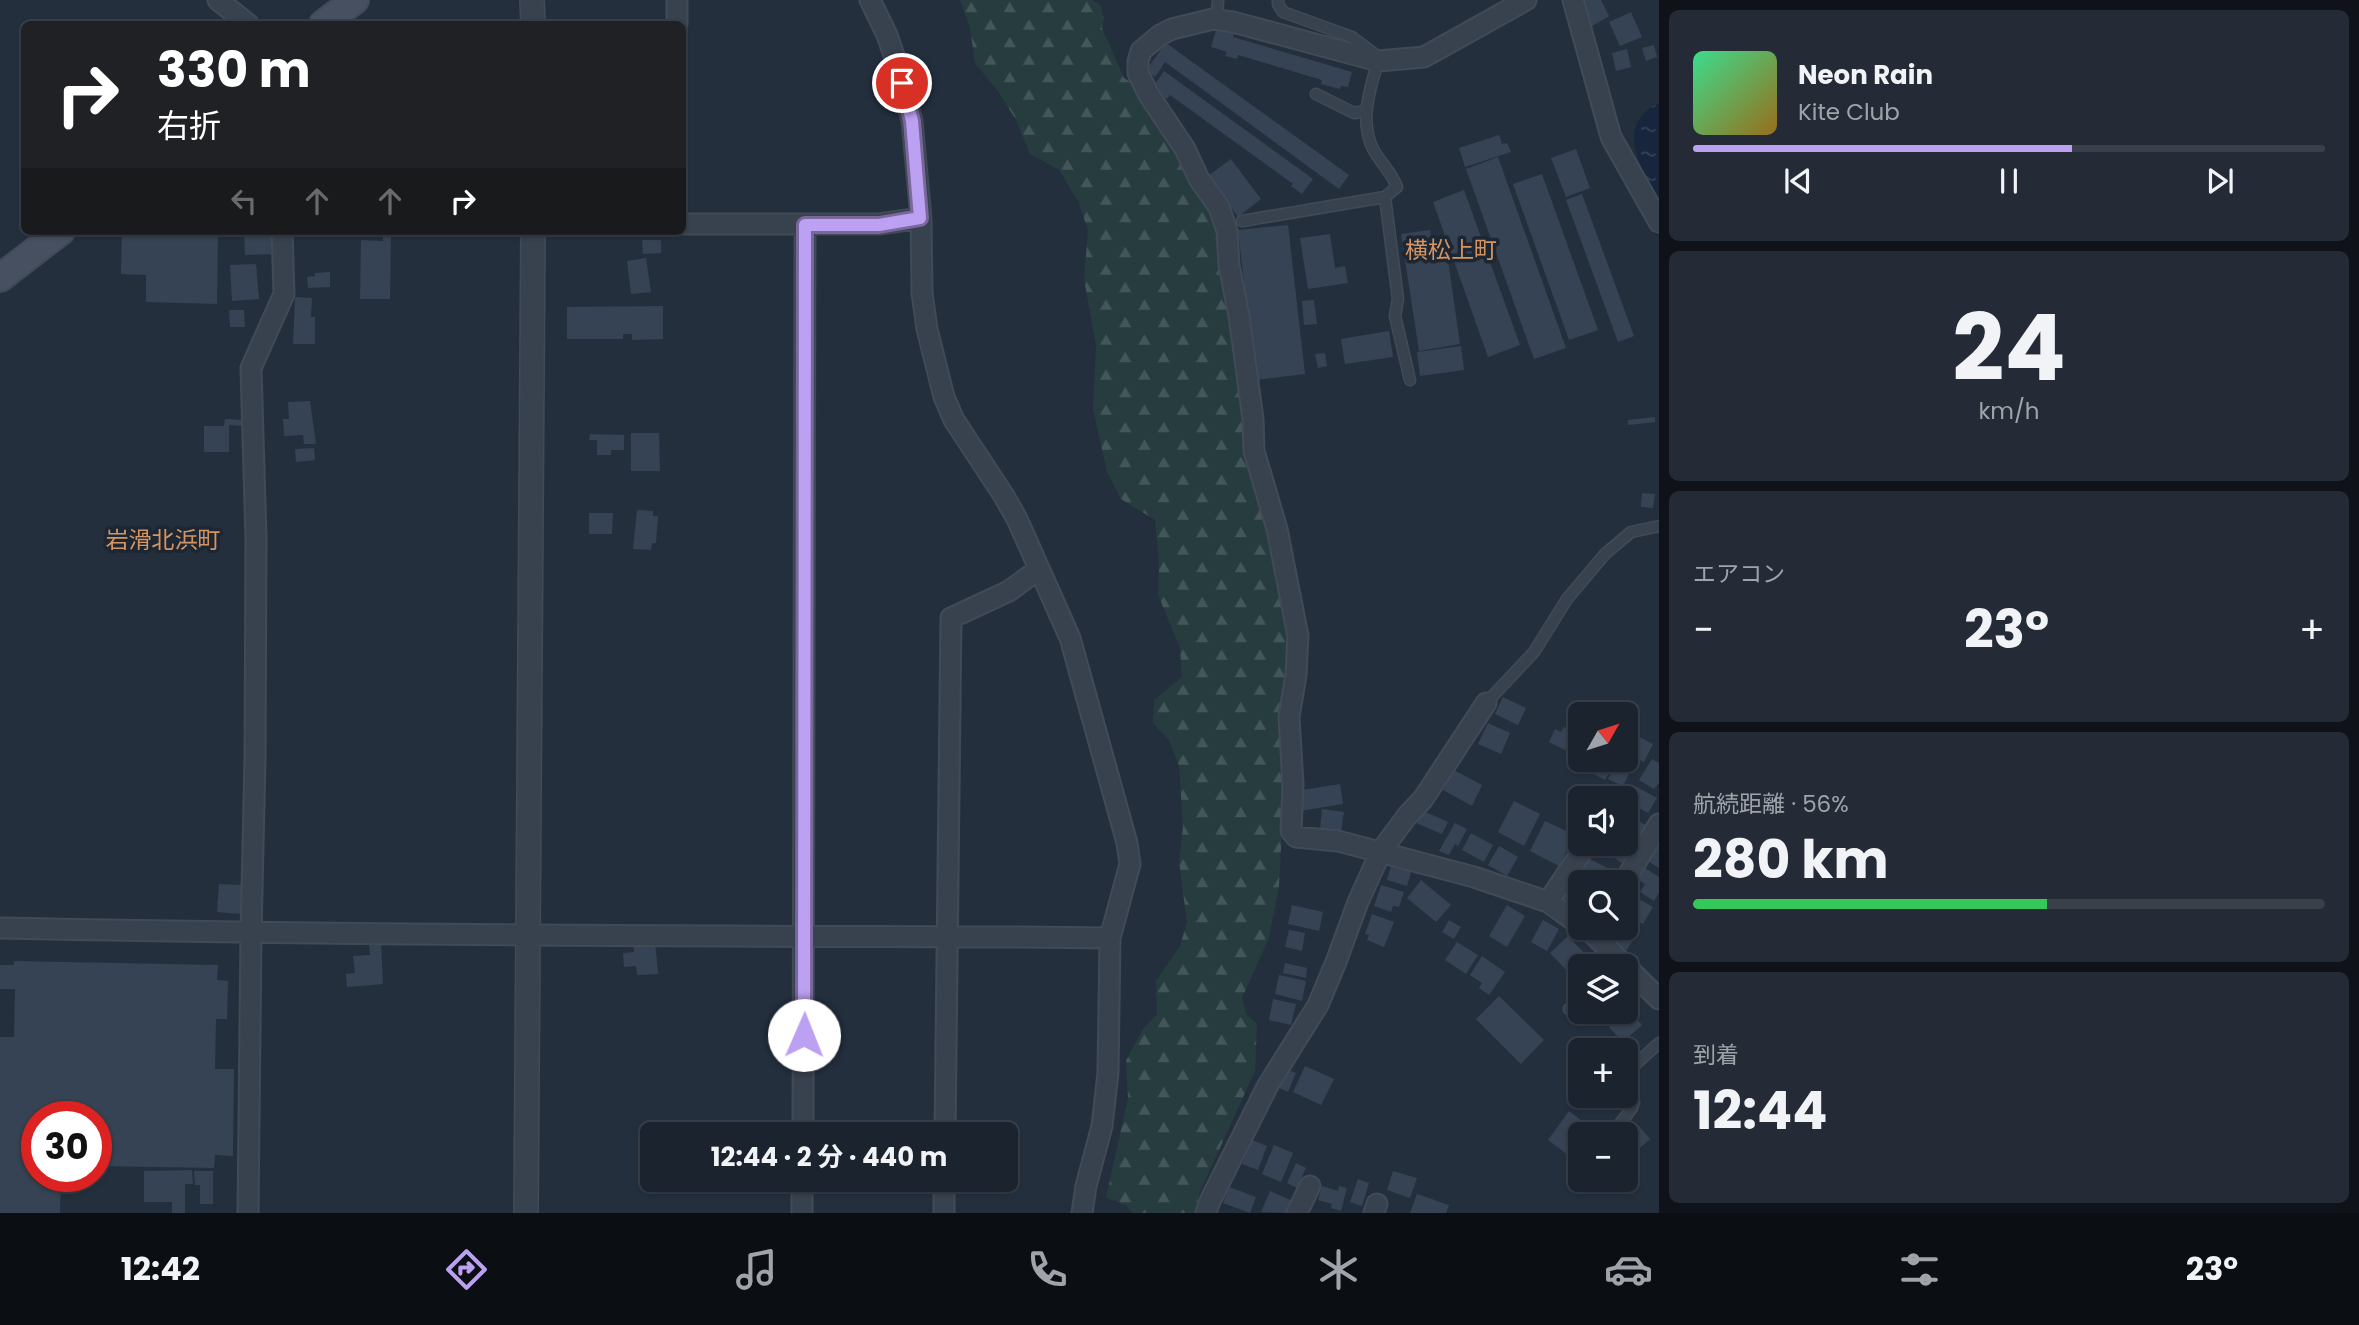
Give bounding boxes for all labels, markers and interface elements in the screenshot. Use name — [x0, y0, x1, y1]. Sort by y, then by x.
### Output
text: 330 m — [157, 36, 311, 104]
icon: right — [42, 49, 133, 140]
pin — [872, 53, 932, 113]
text: Neon Rain — [1798, 57, 1933, 93]
icon: arrive — [883, 64, 921, 102]
text: Kite Club — [1798, 96, 1900, 128]
text: 右折 — [157, 103, 221, 148]
icon: previous — [1779, 162, 1817, 200]
icon: pause — [1990, 162, 2028, 200]
icon: next — [2201, 162, 2239, 200]
icon: left — [225, 182, 263, 220]
icon: ahead — [298, 182, 336, 220]
icon: ahead — [371, 182, 409, 220]
icon: right — [444, 182, 482, 220]
district label: 横松上町 — [1405, 234, 1497, 266]
text: 24 — [1952, 284, 2066, 412]
text: km/h — [1978, 395, 2040, 427]
district label: 岩滑北浜町 — [106, 524, 221, 556]
text: エアコン — [1693, 558, 1785, 590]
text: 23° — [1964, 593, 2049, 666]
text: − — [1693, 603, 1714, 656]
text: + — [2299, 603, 2325, 656]
north arrow — [1568, 702, 1638, 772]
map controls — [1568, 702, 1638, 1192]
button: sound — [1568, 786, 1638, 856]
text: 航続距離 · 56% — [1693, 788, 1849, 820]
text: 280 km — [1693, 823, 1889, 896]
button: search — [1568, 870, 1638, 940]
button: layers — [1568, 954, 1638, 1024]
position arrow — [767, 998, 841, 1072]
button: + — [1568, 1038, 1638, 1108]
text: 到着 — [1693, 1039, 1739, 1071]
text: 12:44 — [1693, 1074, 1827, 1147]
speed limit sign: 30 — [21, 1101, 112, 1192]
button: − — [1568, 1122, 1638, 1192]
text: 12:44 · 2 分 · 440 m — [711, 1139, 947, 1175]
icon: directions — [442, 1245, 491, 1294]
icon: music — [732, 1245, 781, 1294]
icon: phone — [1023, 1245, 1072, 1294]
icon: climate — [1314, 1245, 1363, 1294]
icon: car — [1604, 1245, 1653, 1294]
icon: filters — [1895, 1245, 1944, 1294]
text: 12:42 — [121, 1246, 200, 1291]
text: 23° — [2186, 1246, 2238, 1291]

